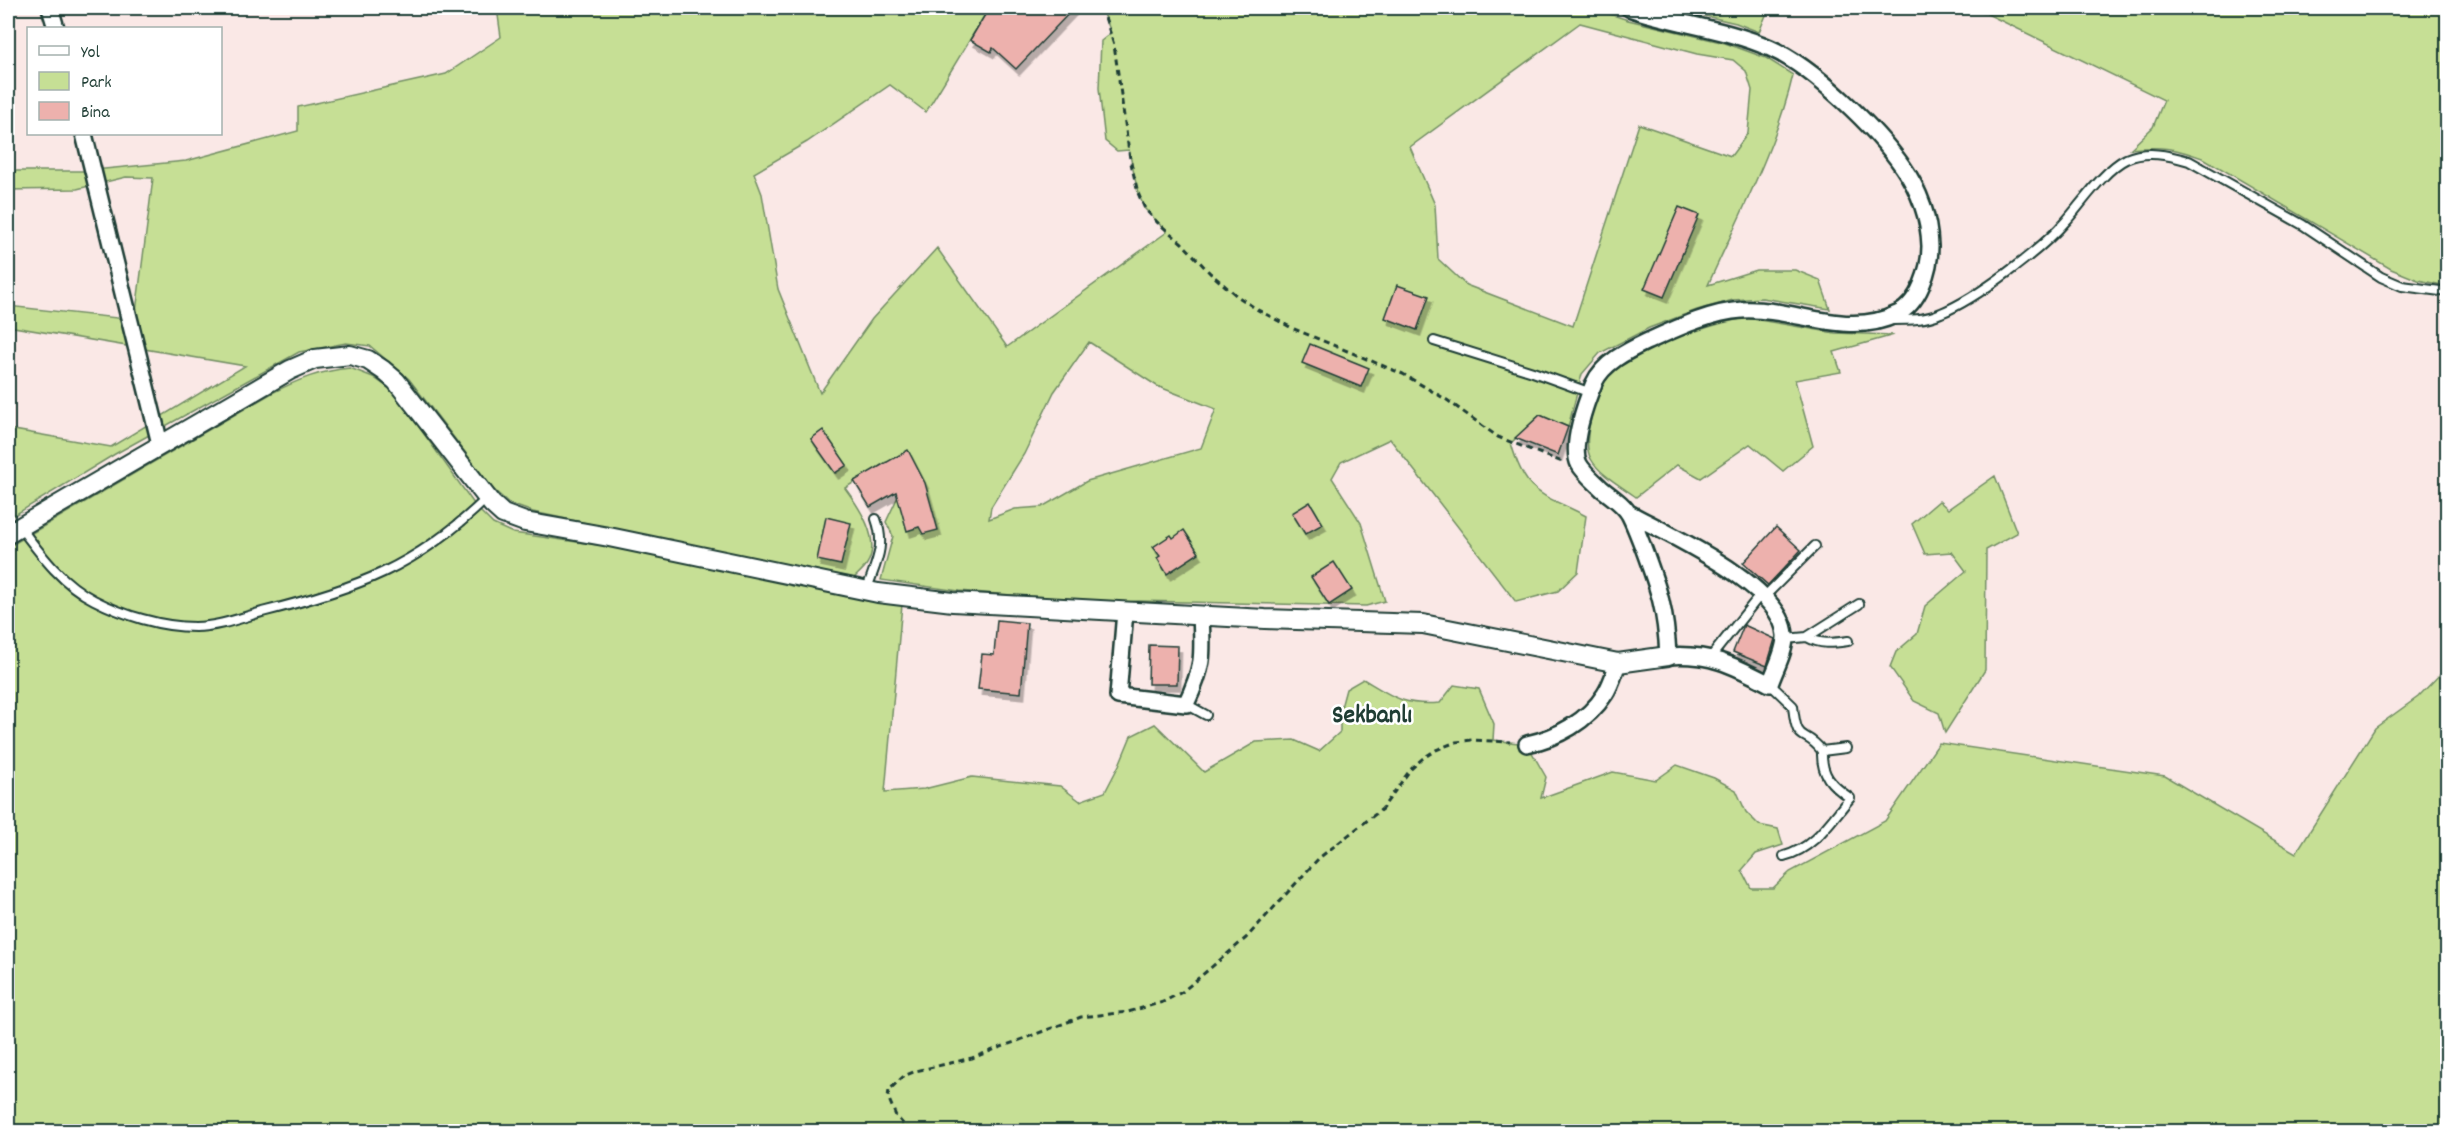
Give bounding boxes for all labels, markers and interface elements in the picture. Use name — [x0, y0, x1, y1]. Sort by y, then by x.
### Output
legend — [27, 27, 222, 135]
text: Yol — [81, 41, 101, 66]
text: Park — [81, 71, 112, 96]
text: Bina — [81, 101, 110, 126]
district label: Sekbanlı — [1332, 698, 1412, 735]

